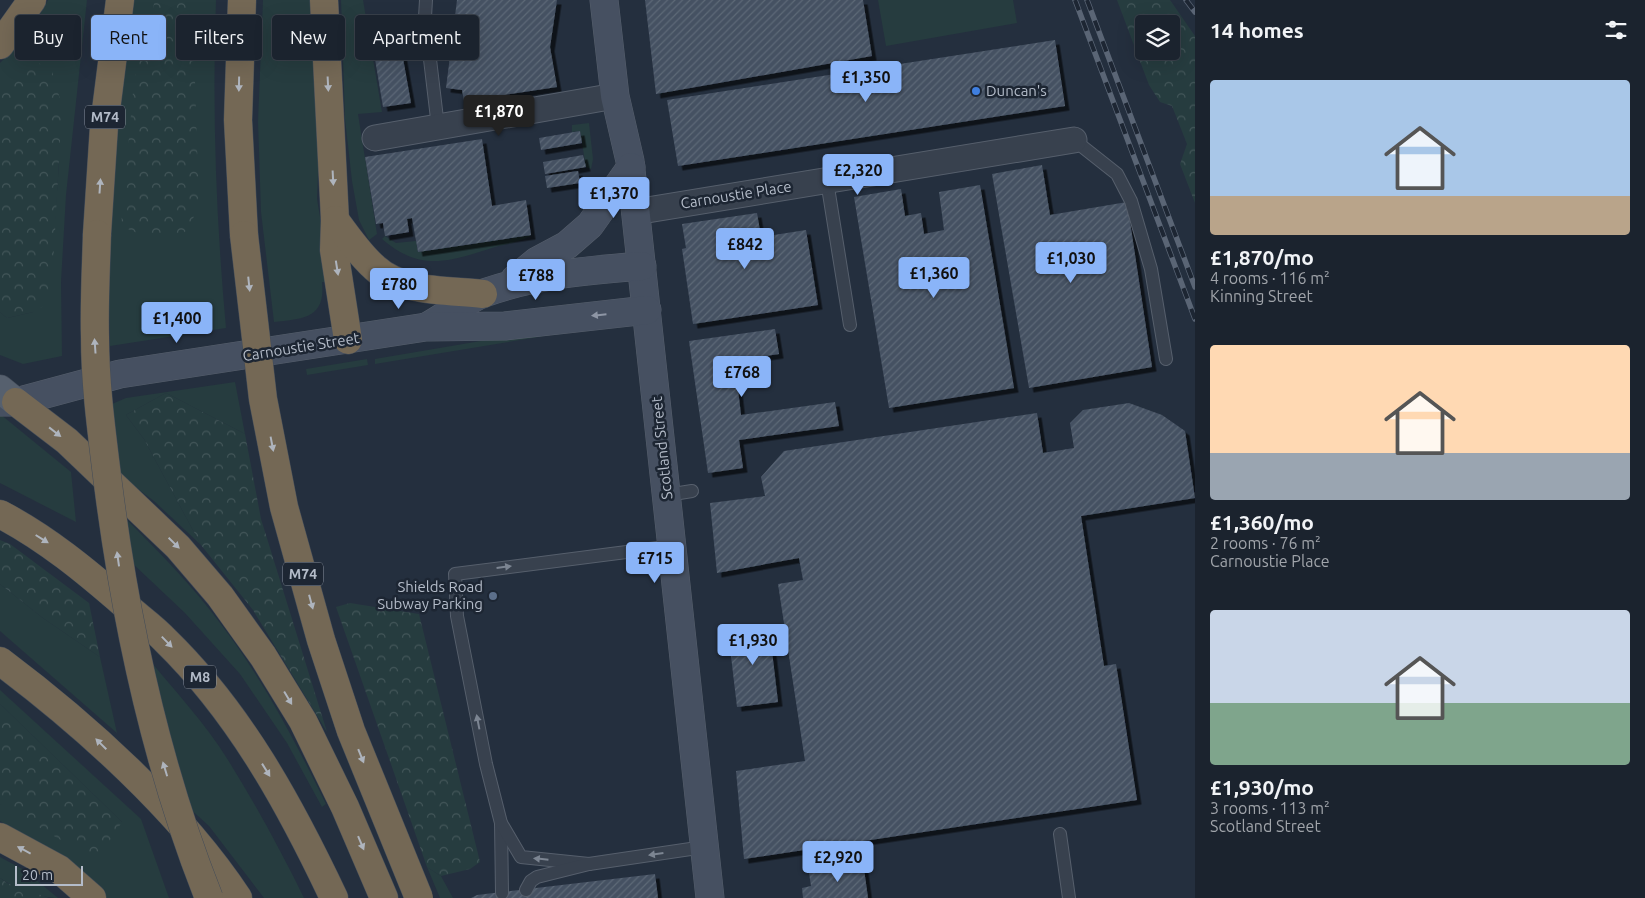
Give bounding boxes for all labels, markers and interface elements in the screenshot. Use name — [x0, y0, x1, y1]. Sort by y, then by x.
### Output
chip: Buy — [15, 15, 81, 60]
chip: Rent — [91, 15, 166, 60]
chip: Filters — [176, 15, 262, 60]
chip: New — [272, 15, 345, 60]
chip: Apartment — [355, 15, 479, 60]
map controls — [1135, 15, 1180, 60]
button: layers — [1135, 15, 1180, 60]
icon: filters — [1602, 16, 1630, 44]
text: 14 homes — [1210, 18, 1304, 42]
pin: £1,350 — [825, 61, 907, 103]
text: £1,350 — [841, 68, 891, 86]
one-way arrow — [235, 76, 243, 92]
one-way arrow — [325, 76, 333, 92]
place label: Duncan's — [986, 82, 1047, 99]
marker: Duncan's — [970, 85, 982, 97]
pin: £1,870 — [458, 94, 540, 137]
text: £1,870 — [474, 102, 524, 120]
road number: M74 — [85, 105, 125, 128]
icon: home — [1375, 113, 1465, 203]
pin: £2,320 — [817, 154, 899, 196]
text: £2,320 — [833, 161, 883, 179]
one-way arrow — [330, 171, 338, 187]
pin: £1,370 — [573, 176, 655, 219]
one-way arrow — [96, 177, 104, 193]
street label: Carnoustie Place — [679, 177, 793, 212]
text: £1,370 — [589, 184, 639, 202]
pin: £842 — [715, 228, 775, 270]
text: £842 — [727, 235, 763, 253]
pin: £1,030 — [1030, 242, 1112, 284]
text: £1,870/mo — [1210, 245, 1314, 269]
text: £1,030 — [1046, 249, 1096, 267]
pin: £1,360 — [893, 256, 975, 299]
pin: £788 — [506, 258, 566, 301]
one-way arrow — [333, 261, 341, 277]
text: £1,360 — [909, 264, 959, 282]
text: £788 — [518, 266, 554, 284]
pin: £780 — [369, 268, 429, 310]
text: 4 rooms · 116 m² — [1210, 269, 1330, 287]
text: £780 — [381, 275, 417, 293]
one-way arrow — [245, 276, 253, 292]
text: Kinning Street — [1210, 287, 1313, 305]
pin: £1,400 — [136, 302, 218, 344]
text: £1,400 — [152, 309, 202, 327]
one-way arrow — [590, 311, 606, 319]
street label: Carnoustie Street — [241, 329, 361, 364]
one-way arrow — [91, 337, 99, 353]
pin: £768 — [712, 356, 772, 398]
text: £768 — [724, 363, 760, 381]
icon: home — [1375, 378, 1465, 468]
street label: Scotland Street — [648, 395, 675, 501]
one-way arrow — [48, 426, 61, 437]
one-way arrow — [269, 437, 277, 453]
text: £1,360/mo — [1210, 510, 1314, 534]
one-way arrow — [35, 534, 48, 544]
text: 2 rooms · 76 m² — [1210, 534, 1321, 552]
one-way arrow — [167, 536, 179, 548]
pin: £715 — [625, 542, 685, 584]
text: £715 — [637, 549, 673, 567]
one-way arrow — [114, 551, 122, 567]
text: Carnoustie Place — [1210, 552, 1330, 570]
road number: M74 — [283, 562, 323, 586]
one-way arrow — [496, 563, 512, 571]
place label: Shields Road Subway Parking — [377, 578, 483, 612]
marker: Shields Road Subway Parking — [487, 590, 499, 602]
one-way arrow — [307, 595, 315, 610]
pin: £1,930 — [712, 624, 794, 666]
text: £1,930 — [728, 631, 778, 649]
one-way arrow — [161, 636, 173, 648]
icon: home — [1375, 643, 1465, 733]
road number: M8 — [184, 666, 216, 689]
one-way arrow — [284, 691, 293, 705]
one-way arrow — [473, 714, 481, 730]
one-way arrow — [95, 738, 107, 750]
one-way arrow — [358, 749, 366, 764]
one-way arrow — [161, 761, 169, 776]
one-way arrow — [262, 763, 271, 777]
text: £1,930/mo — [1210, 775, 1314, 799]
text: 3 rooms · 113 m² — [1210, 799, 1330, 817]
text: Scotland Street — [1210, 817, 1321, 835]
one-way arrow — [357, 836, 365, 850]
pin: £2,920 — [797, 840, 879, 883]
one-way arrow — [17, 846, 31, 854]
text: £2,920 — [813, 848, 863, 866]
one-way arrow — [648, 850, 664, 858]
one-way arrow — [532, 855, 548, 863]
scale bar — [15, 863, 82, 886]
text: 20 m — [22, 867, 53, 883]

